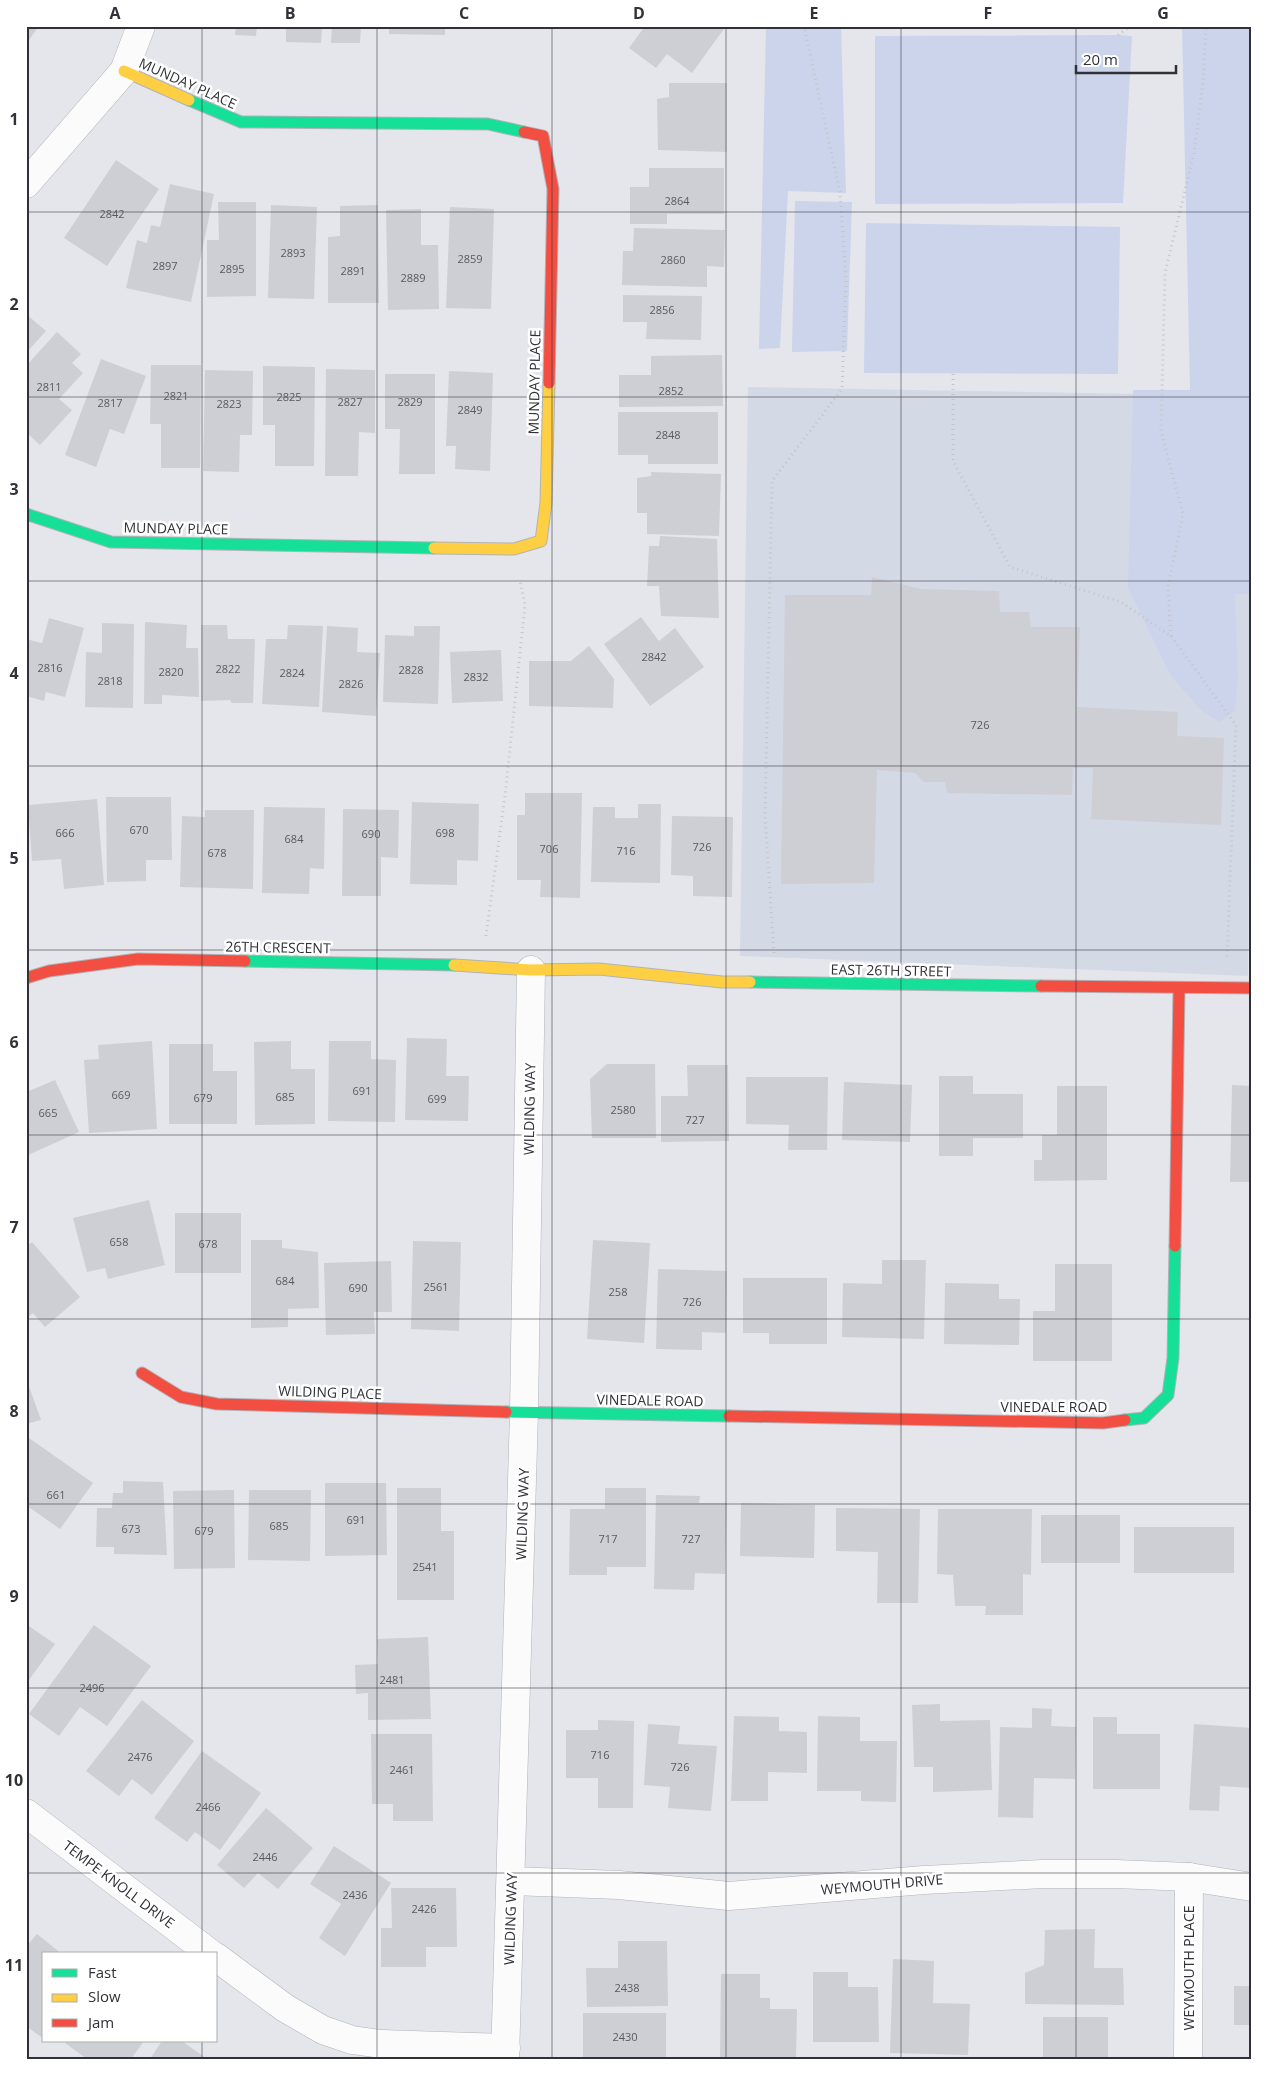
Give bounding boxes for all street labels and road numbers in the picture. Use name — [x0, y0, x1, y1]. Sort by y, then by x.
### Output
street label: MUNDAY PLACE — [136, 53, 240, 113]
street label: MUNDAY PLACE — [524, 329, 544, 435]
street label: MUNDAY PLACE — [123, 518, 229, 538]
street label: 26TH CRESCENT — [225, 937, 331, 957]
street label: EAST 26TH STREET — [831, 959, 952, 981]
street label: WILDING WAY — [519, 1063, 539, 1155]
street label: WILDING PLACE — [278, 1381, 382, 1403]
street label: VINEDALE ROAD — [596, 1390, 704, 1410]
street label: VINEDALE ROAD — [1001, 1397, 1107, 1416]
street label: WILDING WAY — [511, 1467, 533, 1560]
street label: TEMPE KNOLL DRIVE — [59, 1836, 179, 1932]
street label: WEYMOUTH DRIVE — [820, 1869, 944, 1899]
street label: WILDING WAY — [499, 1872, 521, 1965]
street label: WEYMOUTH PLACE — [1179, 1905, 1198, 2031]

